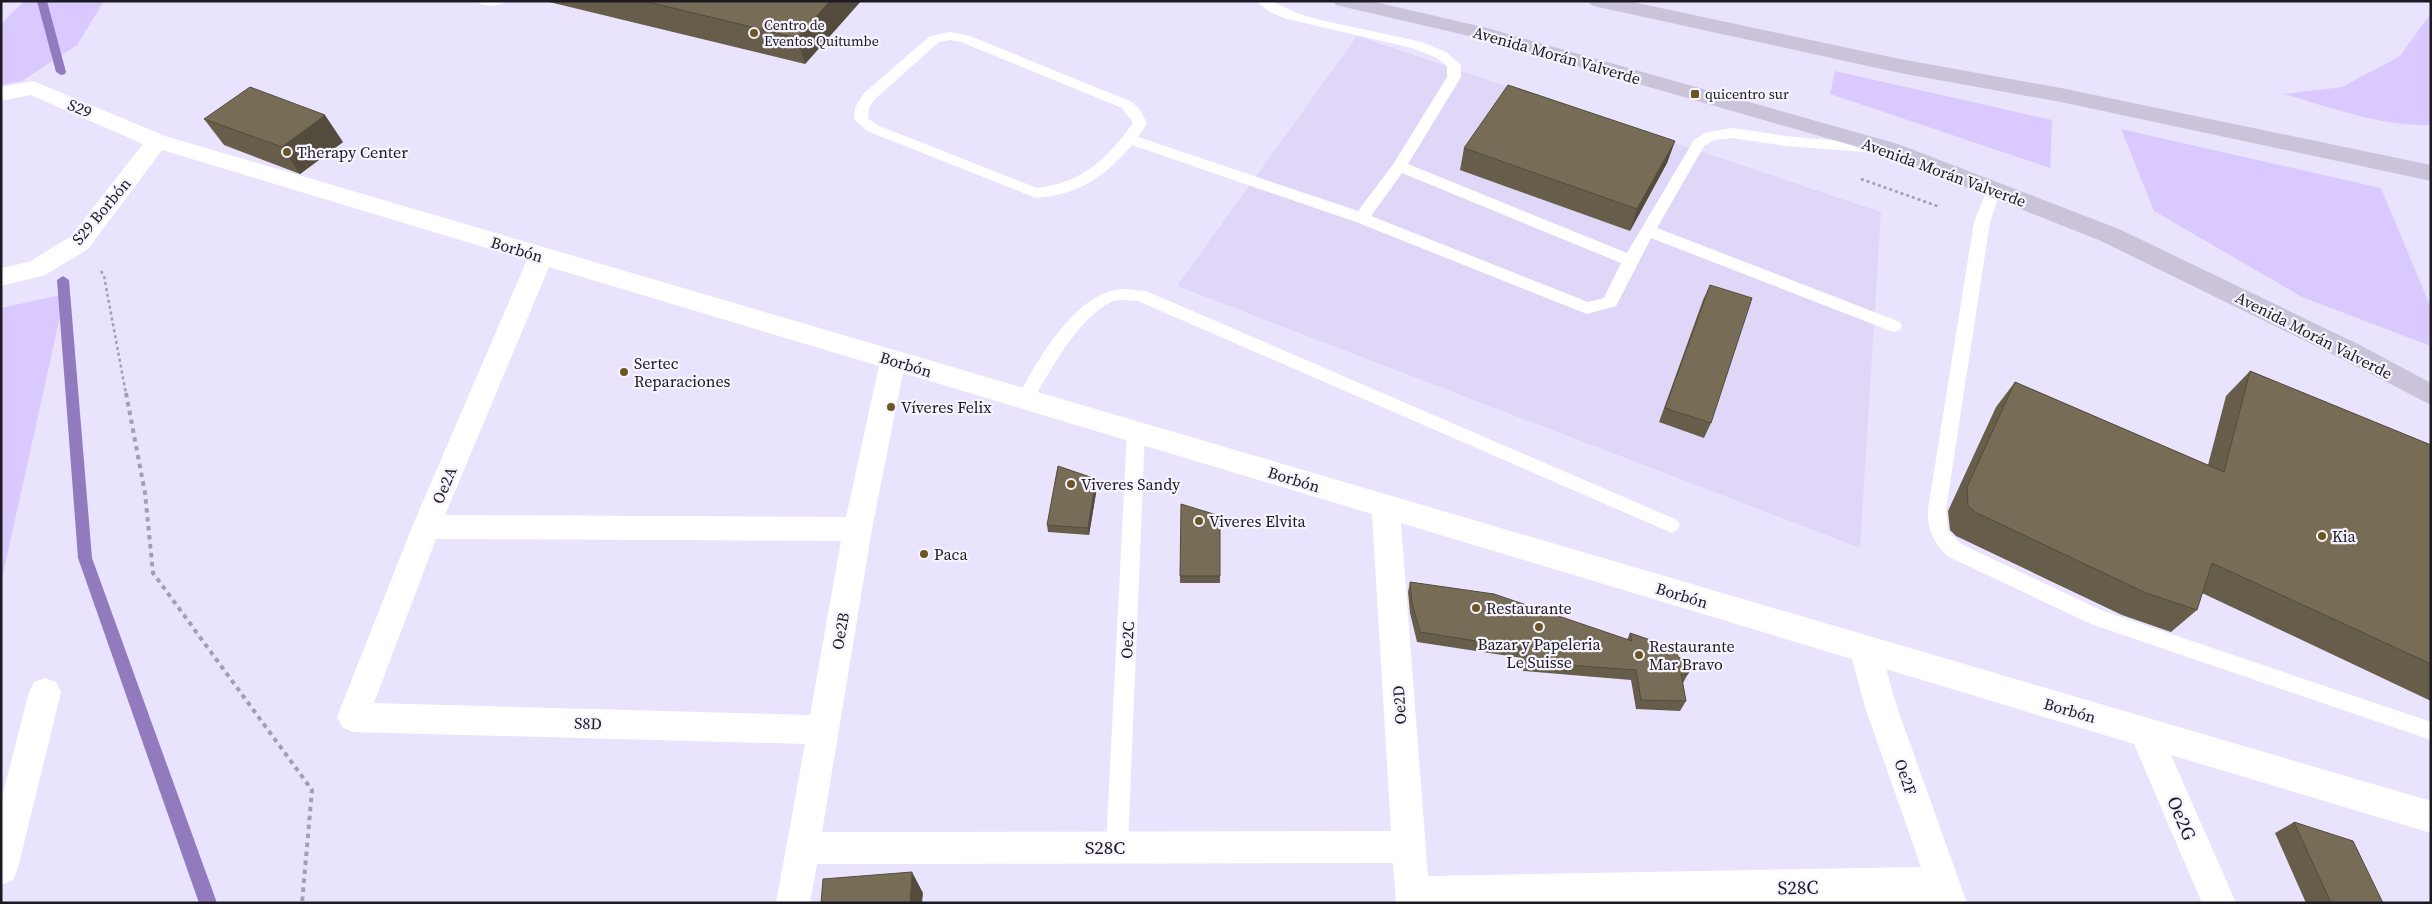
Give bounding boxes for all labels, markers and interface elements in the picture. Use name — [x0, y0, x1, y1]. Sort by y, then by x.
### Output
place label: Centro de Eventos Quitumbe — [764, 15, 879, 51]
street label: Avenida Morán Valverde — [1471, 21, 1643, 89]
marker: Centro de Eventos Quitumbe — [748, 27, 760, 39]
place label: quicentro sur — [1705, 84, 1789, 104]
marker: quicentro sur — [1689, 88, 1701, 100]
street label: S29 — [65, 93, 95, 123]
street label: Avenida Morán Valverde — [1859, 132, 2029, 212]
place label: Therapy Center — [297, 141, 408, 163]
marker: Therapy Center — [281, 146, 293, 158]
street label: S29 Borbón — [67, 173, 136, 249]
street label: Borbón — [488, 231, 546, 267]
street label: Avenida Morán Valverde — [2232, 286, 2396, 384]
street label: Borbón — [877, 346, 935, 382]
place label: Sertec Reparaciones — [634, 352, 731, 392]
marker: Sertec Reparaciones — [618, 366, 630, 378]
place label: Víveres Felix — [901, 396, 992, 418]
marker: Víveres Felix — [885, 401, 897, 413]
street label: Borbón — [1265, 461, 1323, 497]
street label: Oe2A — [426, 463, 462, 507]
place label: Viveres Sandy — [1081, 473, 1181, 495]
marker: Viveres Sandy — [1065, 478, 1077, 490]
place label: Viveres Elvita — [1209, 510, 1306, 532]
marker: Viveres Elvita — [1193, 515, 1205, 527]
place label: Kia — [2332, 525, 2356, 547]
marker: Kia — [2316, 530, 2328, 542]
place label: Paca — [934, 543, 968, 565]
marker: Paca — [918, 548, 930, 560]
street label: Borbón — [1653, 577, 1711, 613]
place label: Restaurante — [1486, 597, 1572, 619]
marker: Restaurante — [1470, 602, 1482, 614]
street label: Oe2B — [826, 611, 854, 651]
street label: Oe2C — [1115, 621, 1139, 659]
marker: Bazar y Papeleria Le Suisse — [1533, 621, 1545, 633]
place label: Bazar y Papeleria Le Suisse — [1477, 633, 1601, 673]
place label: Restaurante Mar Bravo — [1649, 635, 1735, 675]
marker: Restaurante Mar Bravo — [1633, 649, 1645, 661]
street label: Oe2D — [1387, 685, 1411, 725]
street label: Borbón — [2041, 692, 2099, 728]
street label: S8D — [574, 712, 602, 734]
street label: Oe2F — [1890, 756, 1922, 798]
street label: Oe2G — [2161, 792, 2203, 844]
street label: S28C — [1085, 834, 1125, 860]
street label: S28C — [1777, 874, 1819, 900]

